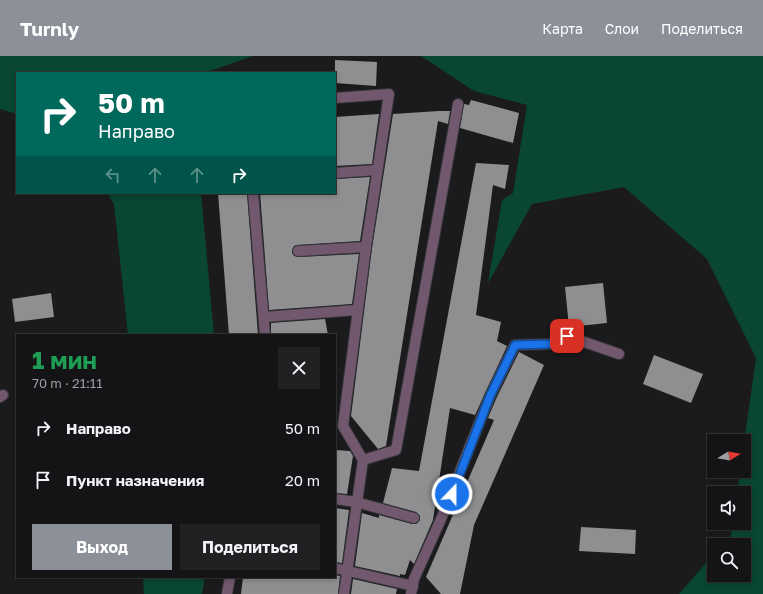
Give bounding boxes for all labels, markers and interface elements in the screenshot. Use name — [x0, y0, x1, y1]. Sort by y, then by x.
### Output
text: Turnly — [20, 17, 79, 40]
text: Карта — [542, 20, 583, 37]
text: Слои — [605, 20, 639, 37]
text: Поделиться — [661, 20, 743, 37]
text: 50 m — [98, 86, 165, 119]
icon: right — [32, 88, 84, 140]
text: Направо — [98, 120, 175, 142]
icon: left — [102, 164, 124, 186]
icon: ahead — [144, 164, 166, 186]
icon: ahead — [186, 164, 208, 186]
icon: right — [228, 164, 250, 186]
pin — [550, 319, 584, 353]
icon: arrive — [556, 325, 578, 347]
text: 1 мин — [32, 345, 97, 374]
button: close — [278, 347, 320, 389]
text: 70 m · 21:11 — [32, 375, 102, 391]
icon: right — [32, 417, 54, 439]
text: Направо — [66, 419, 131, 437]
text: 50 m — [285, 419, 320, 437]
north arrow — [707, 434, 751, 478]
map controls — [707, 434, 751, 582]
icon: arrive — [32, 469, 54, 491]
text: Пункт назначения — [66, 471, 204, 489]
text: 20 m — [285, 471, 320, 489]
position arrow — [431, 473, 473, 515]
button: sound — [707, 486, 751, 530]
button: Выход — [32, 524, 172, 570]
button: Поделиться — [180, 524, 320, 570]
button: search — [707, 538, 751, 582]

